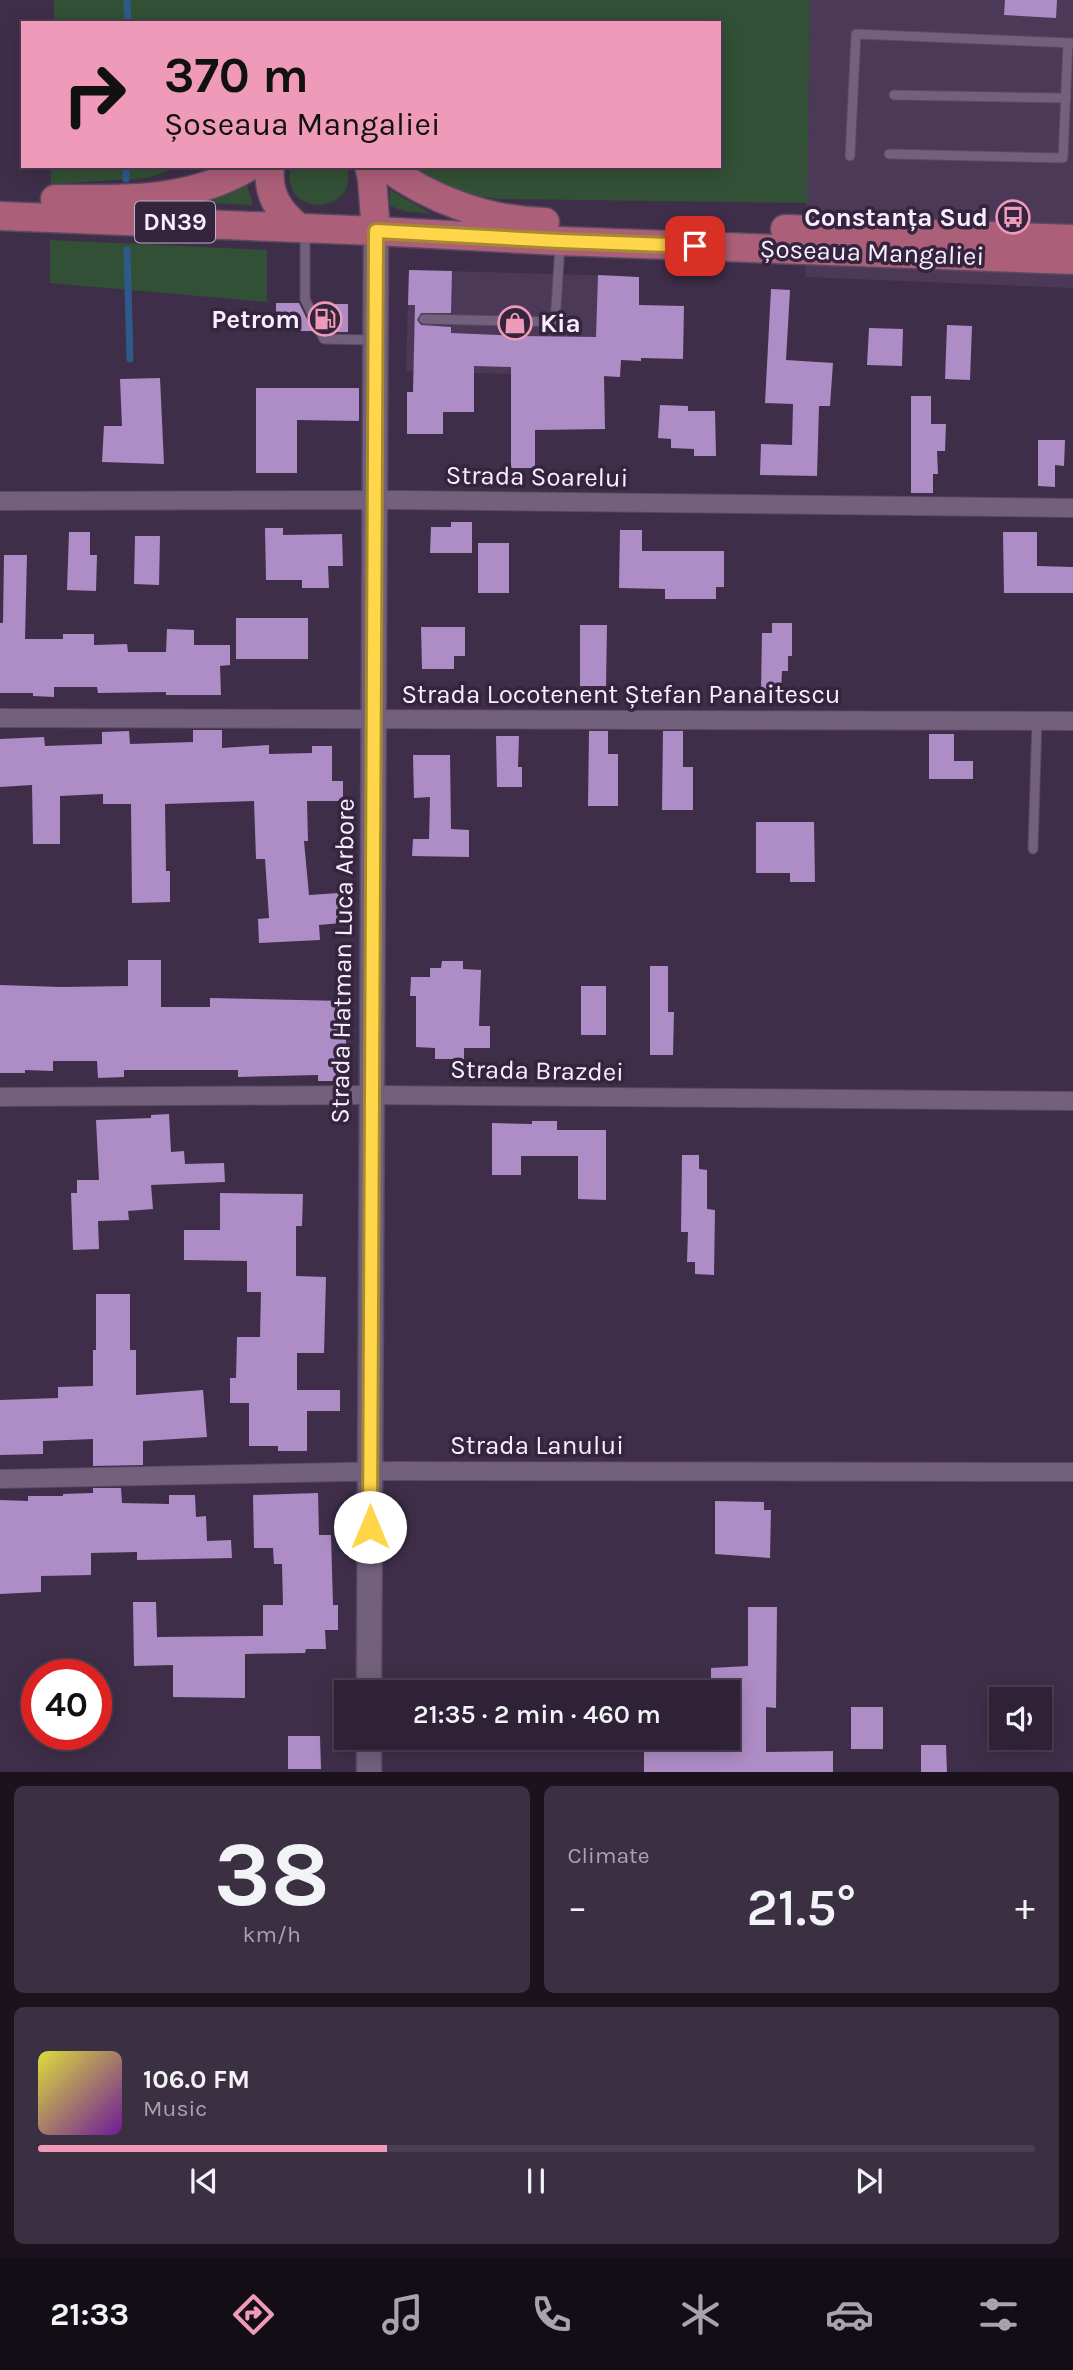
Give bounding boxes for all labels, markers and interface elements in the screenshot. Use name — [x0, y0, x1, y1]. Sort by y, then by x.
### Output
text: 370 m — [164, 47, 309, 104]
icon: right — [49, 49, 140, 140]
text: Șoseaua Mangaliei — [164, 106, 440, 143]
bus stop icon: Constanța Sud — [994, 198, 1032, 236]
road number: DN39 — [135, 202, 215, 243]
place label: Constanța Sud — [804, 202, 988, 233]
pin — [665, 216, 725, 276]
icon: arrive — [676, 227, 714, 265]
street label: Șoseaua Mangaliei — [759, 233, 985, 272]
fuel station icon: Petrom — [306, 300, 344, 338]
place label: Petrom — [211, 304, 300, 335]
shop icon: Kia — [496, 304, 534, 342]
place label: Kia — [540, 308, 581, 339]
street label: Strada Soarelui — [445, 459, 629, 494]
street label: Strada Locotenent Ștefan Panaitescu — [401, 679, 841, 710]
street label: Strada Hatman Luca Arbore — [324, 798, 361, 1124]
street label: Strada Brazdei — [450, 1053, 624, 1088]
street label: Strada Lanului — [450, 1430, 624, 1461]
position arrow — [333, 1490, 407, 1564]
speed limit sign: 40 — [21, 1659, 112, 1750]
map controls — [989, 1687, 1052, 1750]
button: sound — [989, 1687, 1052, 1750]
text: 21:35 · 2 min · 460 m — [413, 1699, 661, 1730]
text: 38 — [214, 1822, 329, 1928]
text: Climate — [568, 1842, 650, 1869]
text: 21.5° — [747, 1877, 856, 1938]
text: − — [568, 1885, 587, 1930]
text: + — [1015, 1885, 1035, 1930]
text: km/h — [243, 1921, 301, 1948]
text: 106.0 FM — [143, 2064, 250, 2095]
text: Music — [143, 2095, 207, 2122]
icon: previous — [185, 2162, 223, 2200]
icon: pause — [517, 2162, 555, 2200]
icon: next — [850, 2162, 888, 2200]
icon: directions — [229, 2290, 278, 2339]
icon: music — [378, 2290, 427, 2339]
icon: phone — [527, 2290, 576, 2339]
icon: climate — [676, 2290, 725, 2339]
icon: car — [825, 2290, 874, 2339]
icon: filters — [974, 2290, 1023, 2339]
text: 21:33 — [50, 2296, 129, 2333]

